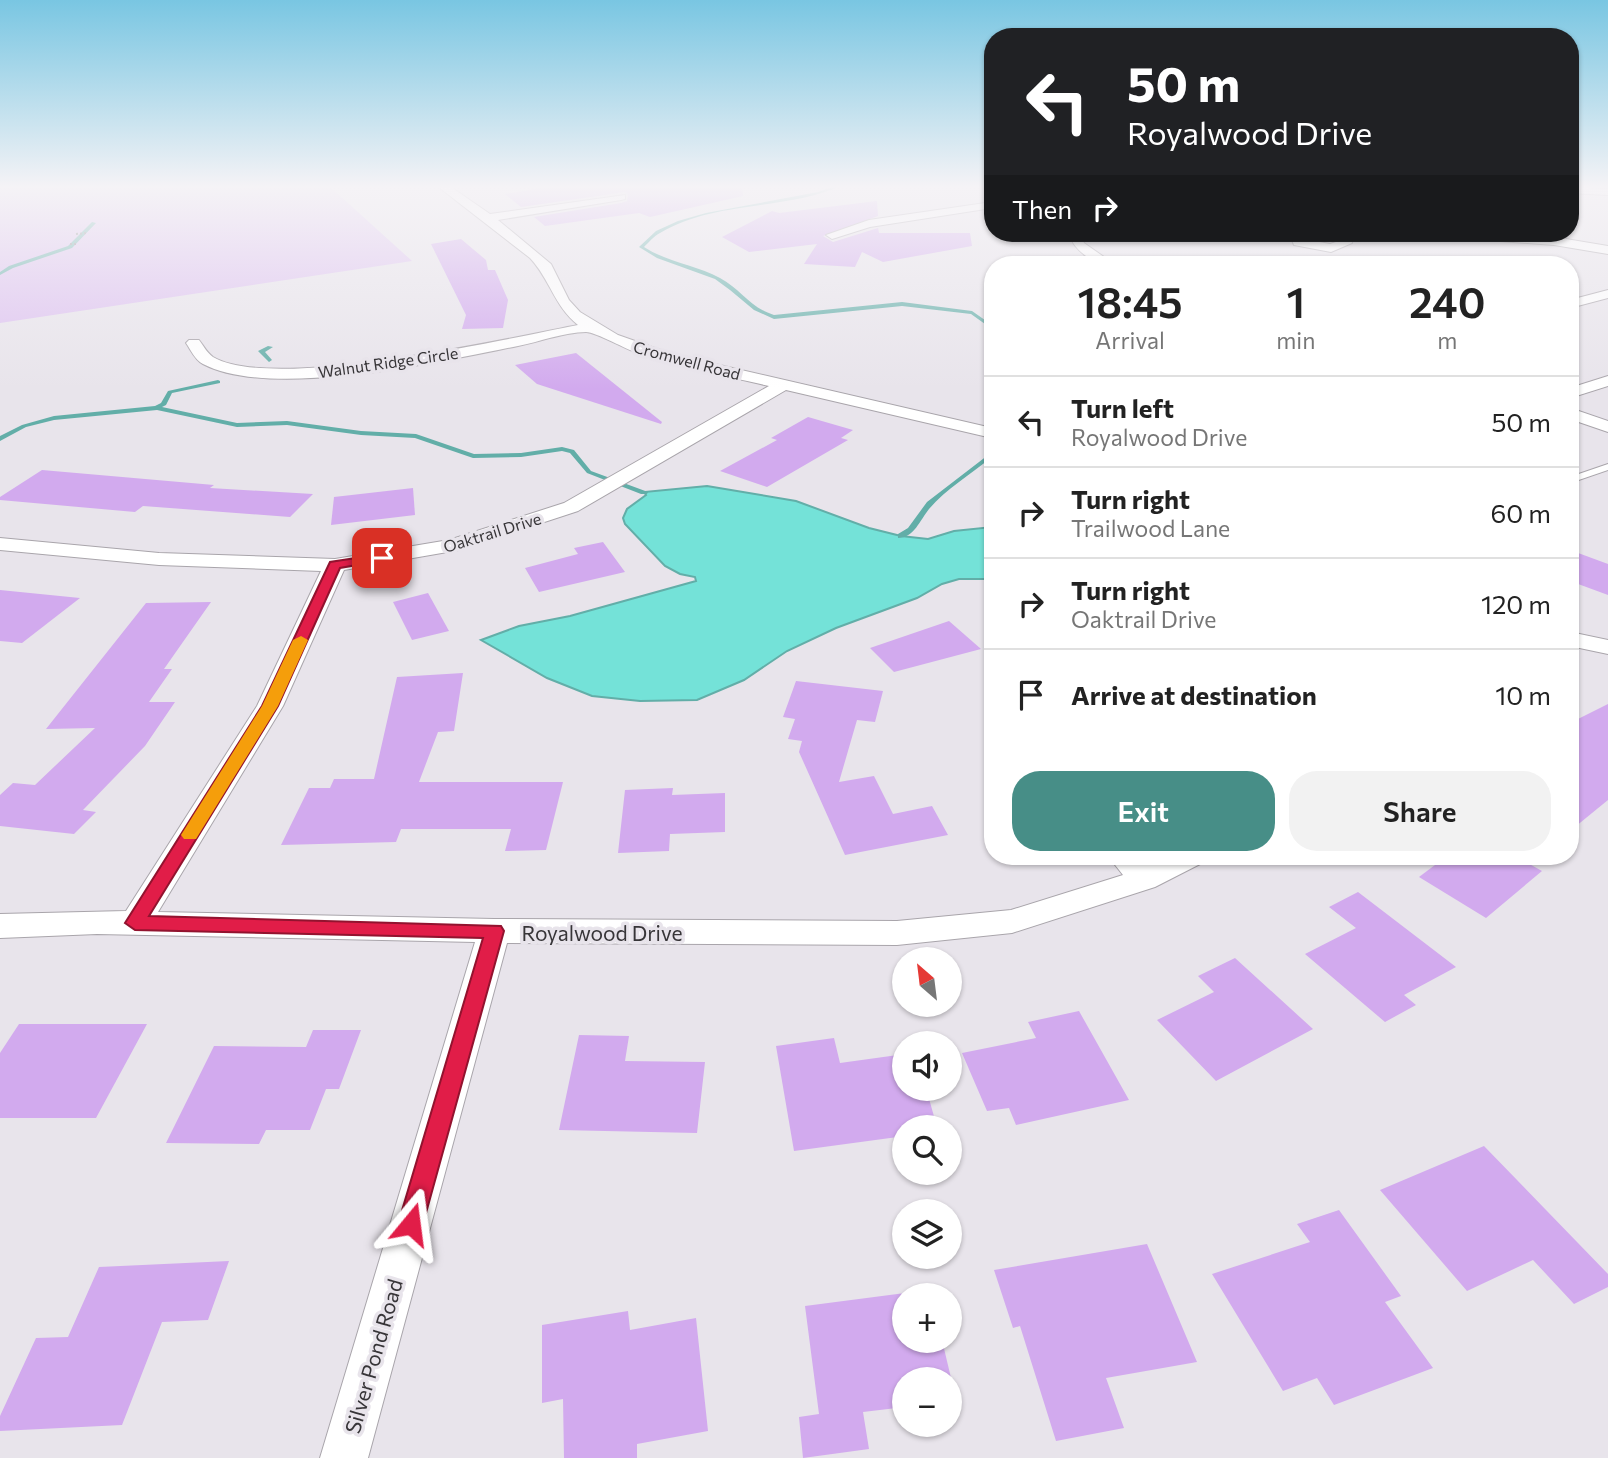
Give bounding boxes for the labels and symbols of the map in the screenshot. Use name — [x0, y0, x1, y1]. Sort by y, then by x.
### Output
street label: Cromwell Road — [631, 337, 743, 383]
street label: Walnut Ridge Circle — [317, 343, 459, 381]
street label: Oaktrail Drive — [441, 508, 543, 556]
pin — [352, 528, 412, 588]
street label: Royalwood Drive — [522, 920, 682, 945]
north arrow — [892, 947, 962, 1017]
position arrow — [374, 1187, 448, 1261]
street label: Silver Pond Road — [339, 1276, 407, 1436]

